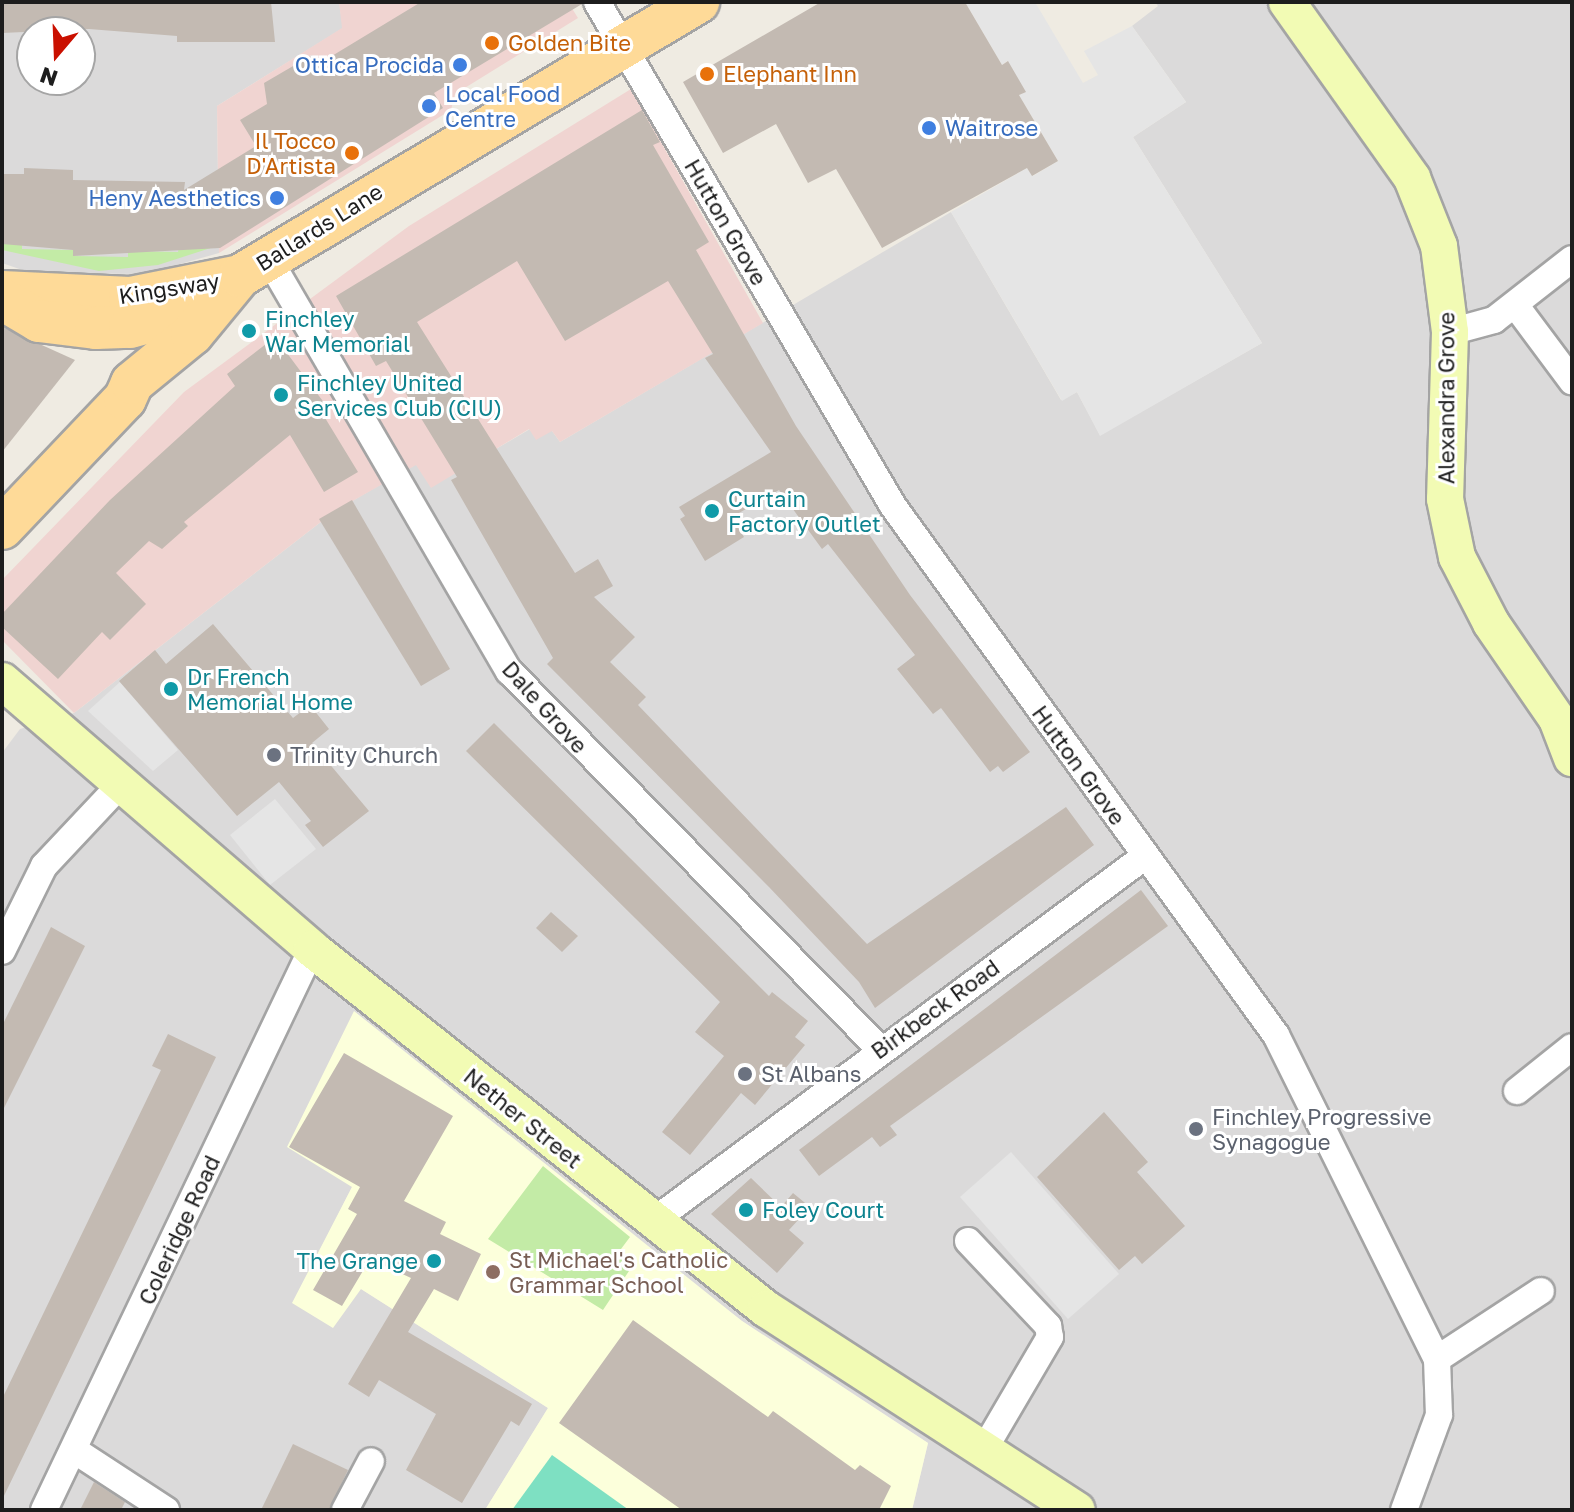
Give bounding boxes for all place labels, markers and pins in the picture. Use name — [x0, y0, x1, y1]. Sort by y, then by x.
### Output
place label: Golden Bite — [508, 30, 631, 56]
marker: Golden Bite — [483, 34, 501, 52]
place label: Ottica Procida — [295, 52, 444, 78]
marker: Ottica Procida — [451, 56, 469, 74]
place label: Elephant Inn — [723, 61, 857, 87]
marker: Elephant Inn — [698, 65, 716, 83]
place label: Local Food Centre — [445, 80, 560, 132]
marker: Local Food Centre — [420, 97, 438, 115]
place label: Waitrose — [945, 115, 1038, 141]
marker: Waitrose — [920, 119, 938, 137]
place label: Il Tocco D'Artista — [246, 127, 336, 178]
marker: Il Tocco D'Artista — [343, 144, 361, 162]
place label: Heny Aesthetics — [88, 185, 261, 211]
marker: Heny Aesthetics — [268, 189, 286, 207]
place label: Finchley War Memorial — [265, 305, 410, 356]
marker: Finchley War Memorial — [240, 322, 258, 340]
place label: Finchley United Services Club (CIU) — [297, 369, 502, 420]
marker: Finchley United Services Club (CIU) — [272, 386, 290, 404]
place label: Curtain Factory Outlet — [728, 485, 881, 536]
marker: Curtain Factory Outlet — [703, 502, 721, 520]
place label: Dr French Memorial Home — [187, 663, 353, 714]
marker: Dr French Memorial Home — [162, 680, 180, 698]
place label: Trinity Church — [290, 742, 438, 768]
marker: Trinity Church — [265, 746, 283, 764]
place label: St Albans — [761, 1061, 861, 1087]
marker: St Albans — [736, 1065, 754, 1083]
place label: Finchley Progressive Synagogue — [1212, 1103, 1431, 1154]
marker: Finchley Progressive Synagogue — [1187, 1120, 1205, 1138]
place label: Foley Court — [762, 1197, 884, 1223]
marker: Foley Court — [737, 1201, 755, 1219]
place label: St Michael's Catholic Grammar School — [509, 1246, 728, 1298]
place label: The Grange — [296, 1248, 418, 1274]
marker: The Grange — [425, 1252, 443, 1270]
marker: St Michael's Catholic Grammar School — [484, 1263, 502, 1281]

